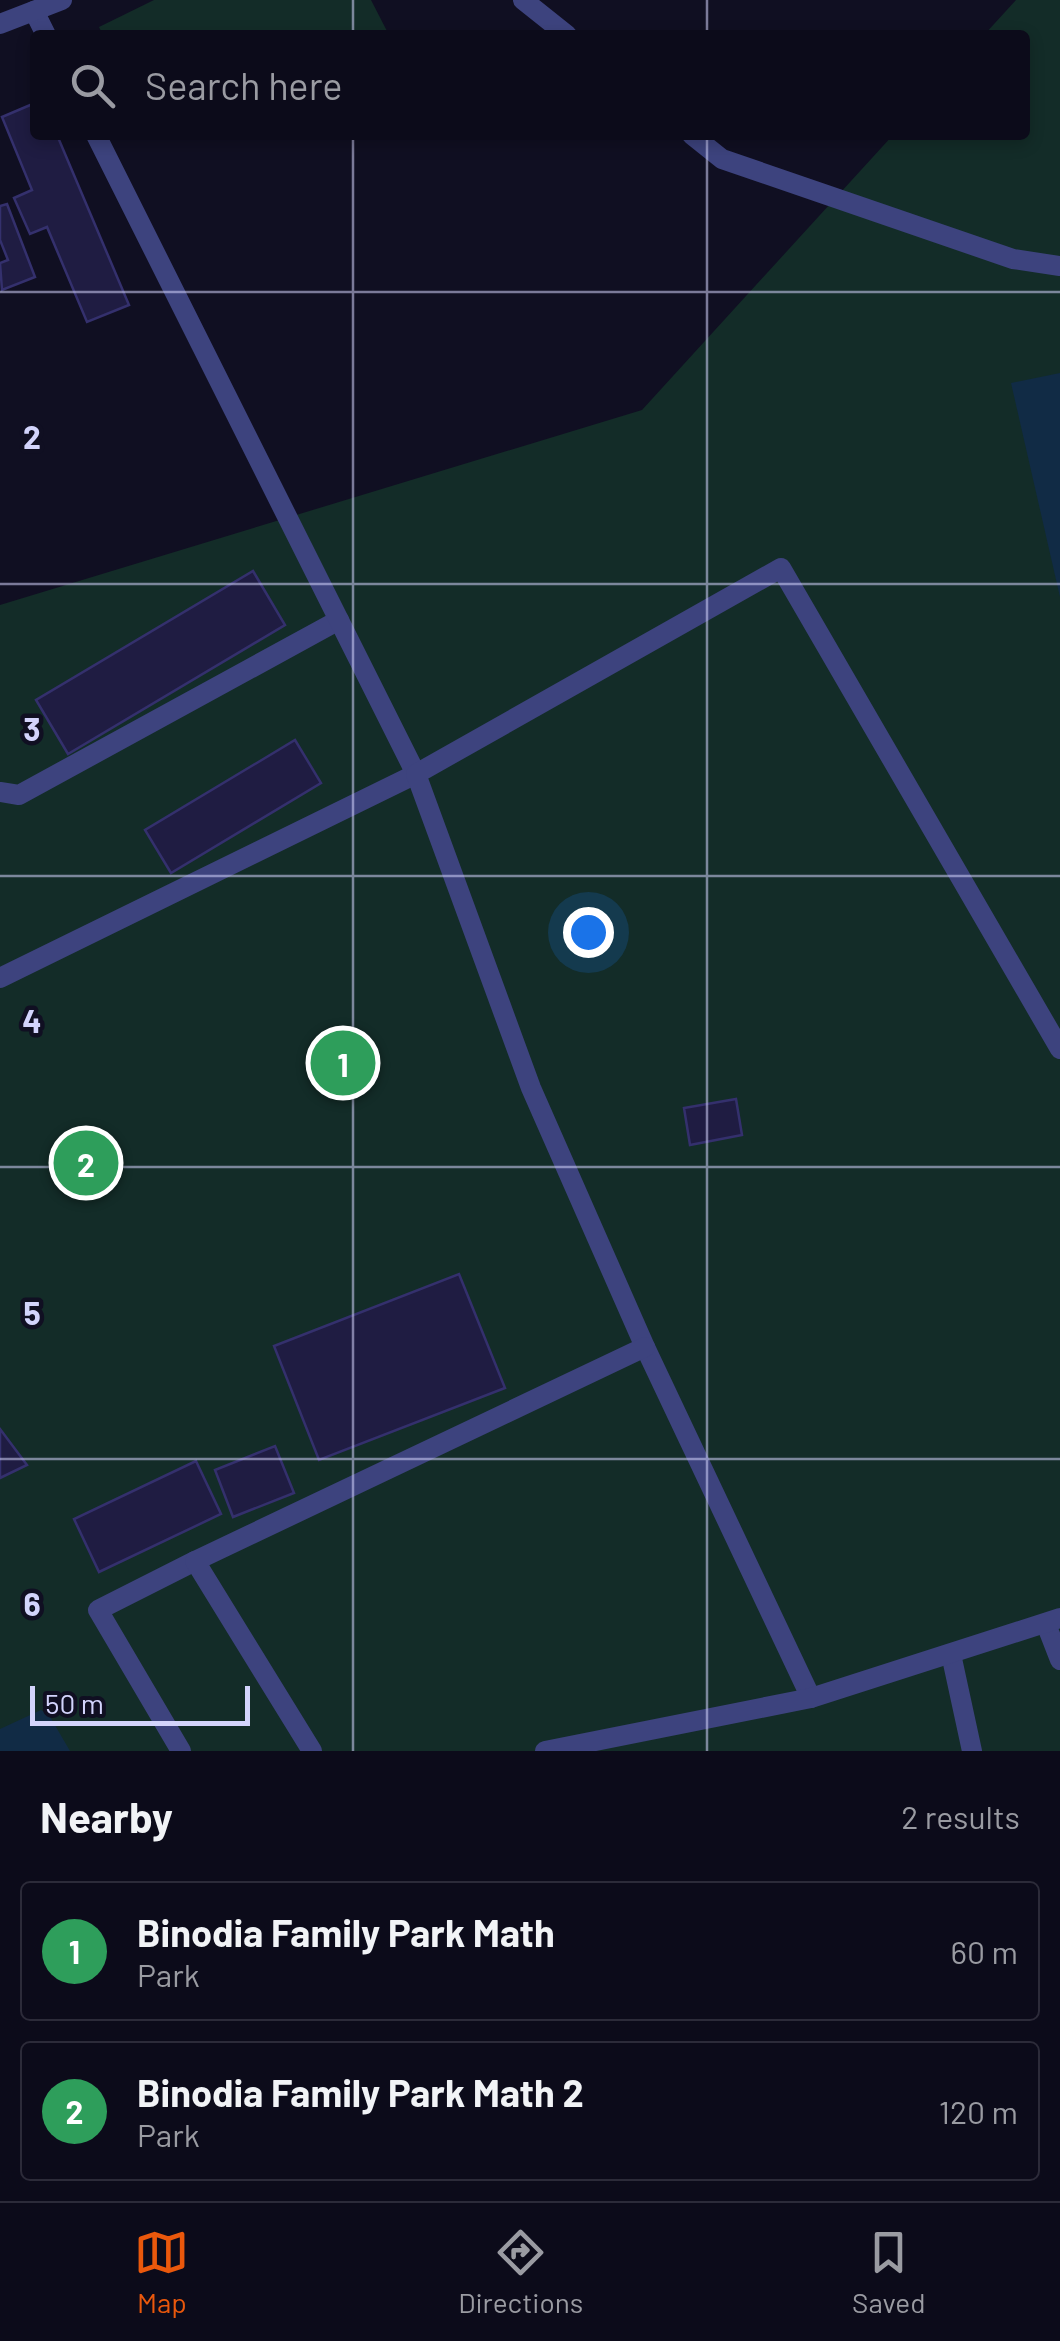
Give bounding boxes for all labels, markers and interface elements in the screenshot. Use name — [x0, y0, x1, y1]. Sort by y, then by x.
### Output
search box — [30, 30, 1030, 140]
icon: search — [65, 58, 120, 113]
text: Search here — [145, 62, 343, 108]
text: 2 — [23, 417, 41, 455]
text: 3 — [23, 709, 41, 747]
your location — [563, 907, 614, 958]
text: 4 — [22, 1001, 42, 1039]
pin: 1 — [310, 1026, 376, 1100]
pin: 2 — [54, 1126, 118, 1200]
text: 5 — [23, 1293, 41, 1331]
text: 6 — [23, 1584, 41, 1622]
scale bar — [30, 1681, 250, 1726]
text: 50 m — [45, 1686, 104, 1720]
text: Nearby — [40, 1791, 173, 1841]
text: 2 results — [901, 1797, 1020, 1835]
text: Binodia Family Park Math — [137, 1909, 555, 1955]
text: 1 — [69, 1932, 80, 1970]
text: 60 m — [951, 1932, 1018, 1970]
text: Park — [137, 1955, 200, 1993]
text: Binodia Family Park Math 2 — [137, 2069, 584, 2115]
text: 2 — [66, 2092, 83, 2130]
text: 120 m — [939, 2092, 1018, 2130]
text: Park — [137, 2115, 200, 2153]
tab: Map — [134, 2225, 189, 2319]
tab: Directions — [458, 2225, 583, 2319]
tab: Saved — [852, 2225, 926, 2319]

